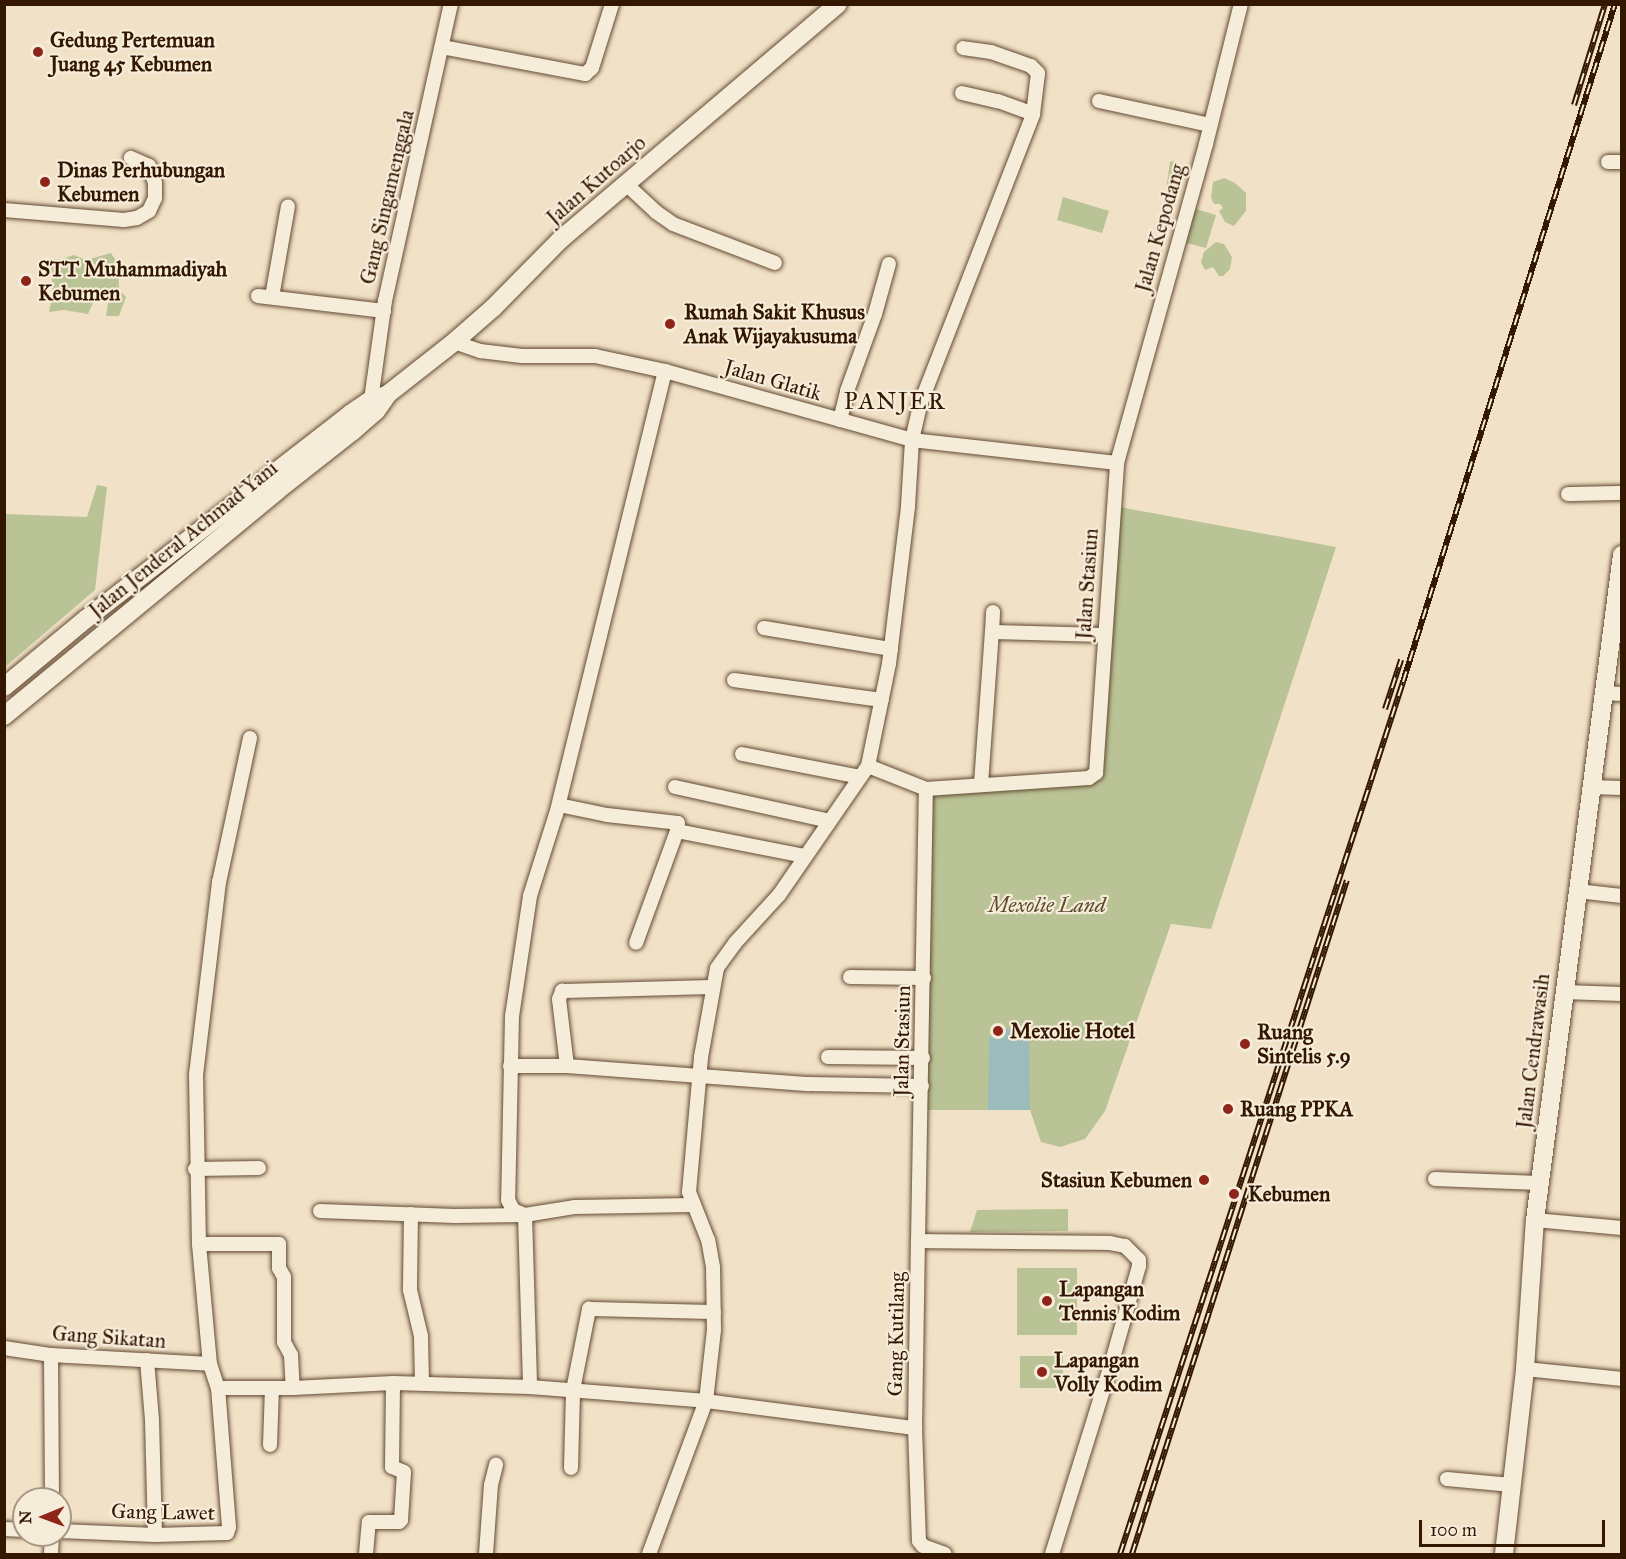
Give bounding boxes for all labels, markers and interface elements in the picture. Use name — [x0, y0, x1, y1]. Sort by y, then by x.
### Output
place label: Gedung Pertemuan Juang 45 Kebumen — [50, 27, 215, 77]
marker: Gedung Pertemuan Juang 45 Kebumen — [31, 45, 45, 59]
street label: Gang Singamenggala — [355, 107, 419, 287]
street label: Jalan Kutoarjo — [541, 130, 651, 230]
place label: Dinas Perhubungan Kebumen — [57, 157, 225, 207]
street label: Jalan Kepodang — [1130, 161, 1190, 295]
marker: Dinas Perhubungan Kebumen — [38, 175, 52, 189]
place label: STT Muhammadiyah Kebumen — [38, 256, 227, 306]
marker: STT Muhammadiyah Kebumen — [19, 274, 33, 288]
place label: Rumah Sakit Khusus Anak Wijayakusuma — [684, 299, 865, 349]
marker: Rumah Sakit Khusus Anak Wijayakusuma — [661, 315, 679, 333]
street label: Jalan Glatik — [721, 354, 825, 406]
district label: PANJER — [844, 388, 946, 416]
street label: Jalan Jenderal Achmad Yani — [83, 455, 283, 623]
street label: Jalan Stasiun — [1071, 527, 1103, 641]
park label: Mexolie Land — [988, 892, 1106, 918]
street label: Jalan Cendrawasih — [1511, 972, 1555, 1130]
street label: Jalan Stasiun — [888, 985, 916, 1097]
place label: Mexolie Hotel — [1010, 1018, 1135, 1044]
place label: Ruang Sintelis 5.9 — [1257, 1019, 1351, 1069]
marker: Mexolie Hotel — [991, 1024, 1005, 1038]
marker: Ruang Sintelis 5.9 — [1238, 1037, 1252, 1051]
place label: Ruang PPKA — [1240, 1096, 1353, 1122]
marker: Ruang PPKA — [1221, 1102, 1235, 1116]
place label: Stasiun Kebumen — [1041, 1167, 1192, 1193]
marker: Stasiun Kebumen — [1197, 1173, 1211, 1187]
place label: Kebumen — [1248, 1181, 1330, 1207]
marker: Kebumen — [1225, 1185, 1243, 1203]
street label: Gang Kutilang — [882, 1272, 910, 1396]
place label: Lapangan Tennis Kodim — [1059, 1276, 1180, 1326]
marker: Lapangan Tennis Kodim — [1040, 1294, 1054, 1308]
street label: Gang Sikatan — [51, 1320, 167, 1354]
place label: Lapangan Volly Kodim — [1054, 1347, 1163, 1397]
marker: Lapangan Volly Kodim — [1035, 1365, 1049, 1379]
north arrow — [12, 1487, 72, 1547]
street label: Gang Lawet — [111, 1498, 215, 1526]
scale bar — [1422, 1508, 1608, 1546]
text: N — [16, 1510, 35, 1524]
text: 100 m — [1430, 1519, 1477, 1541]

